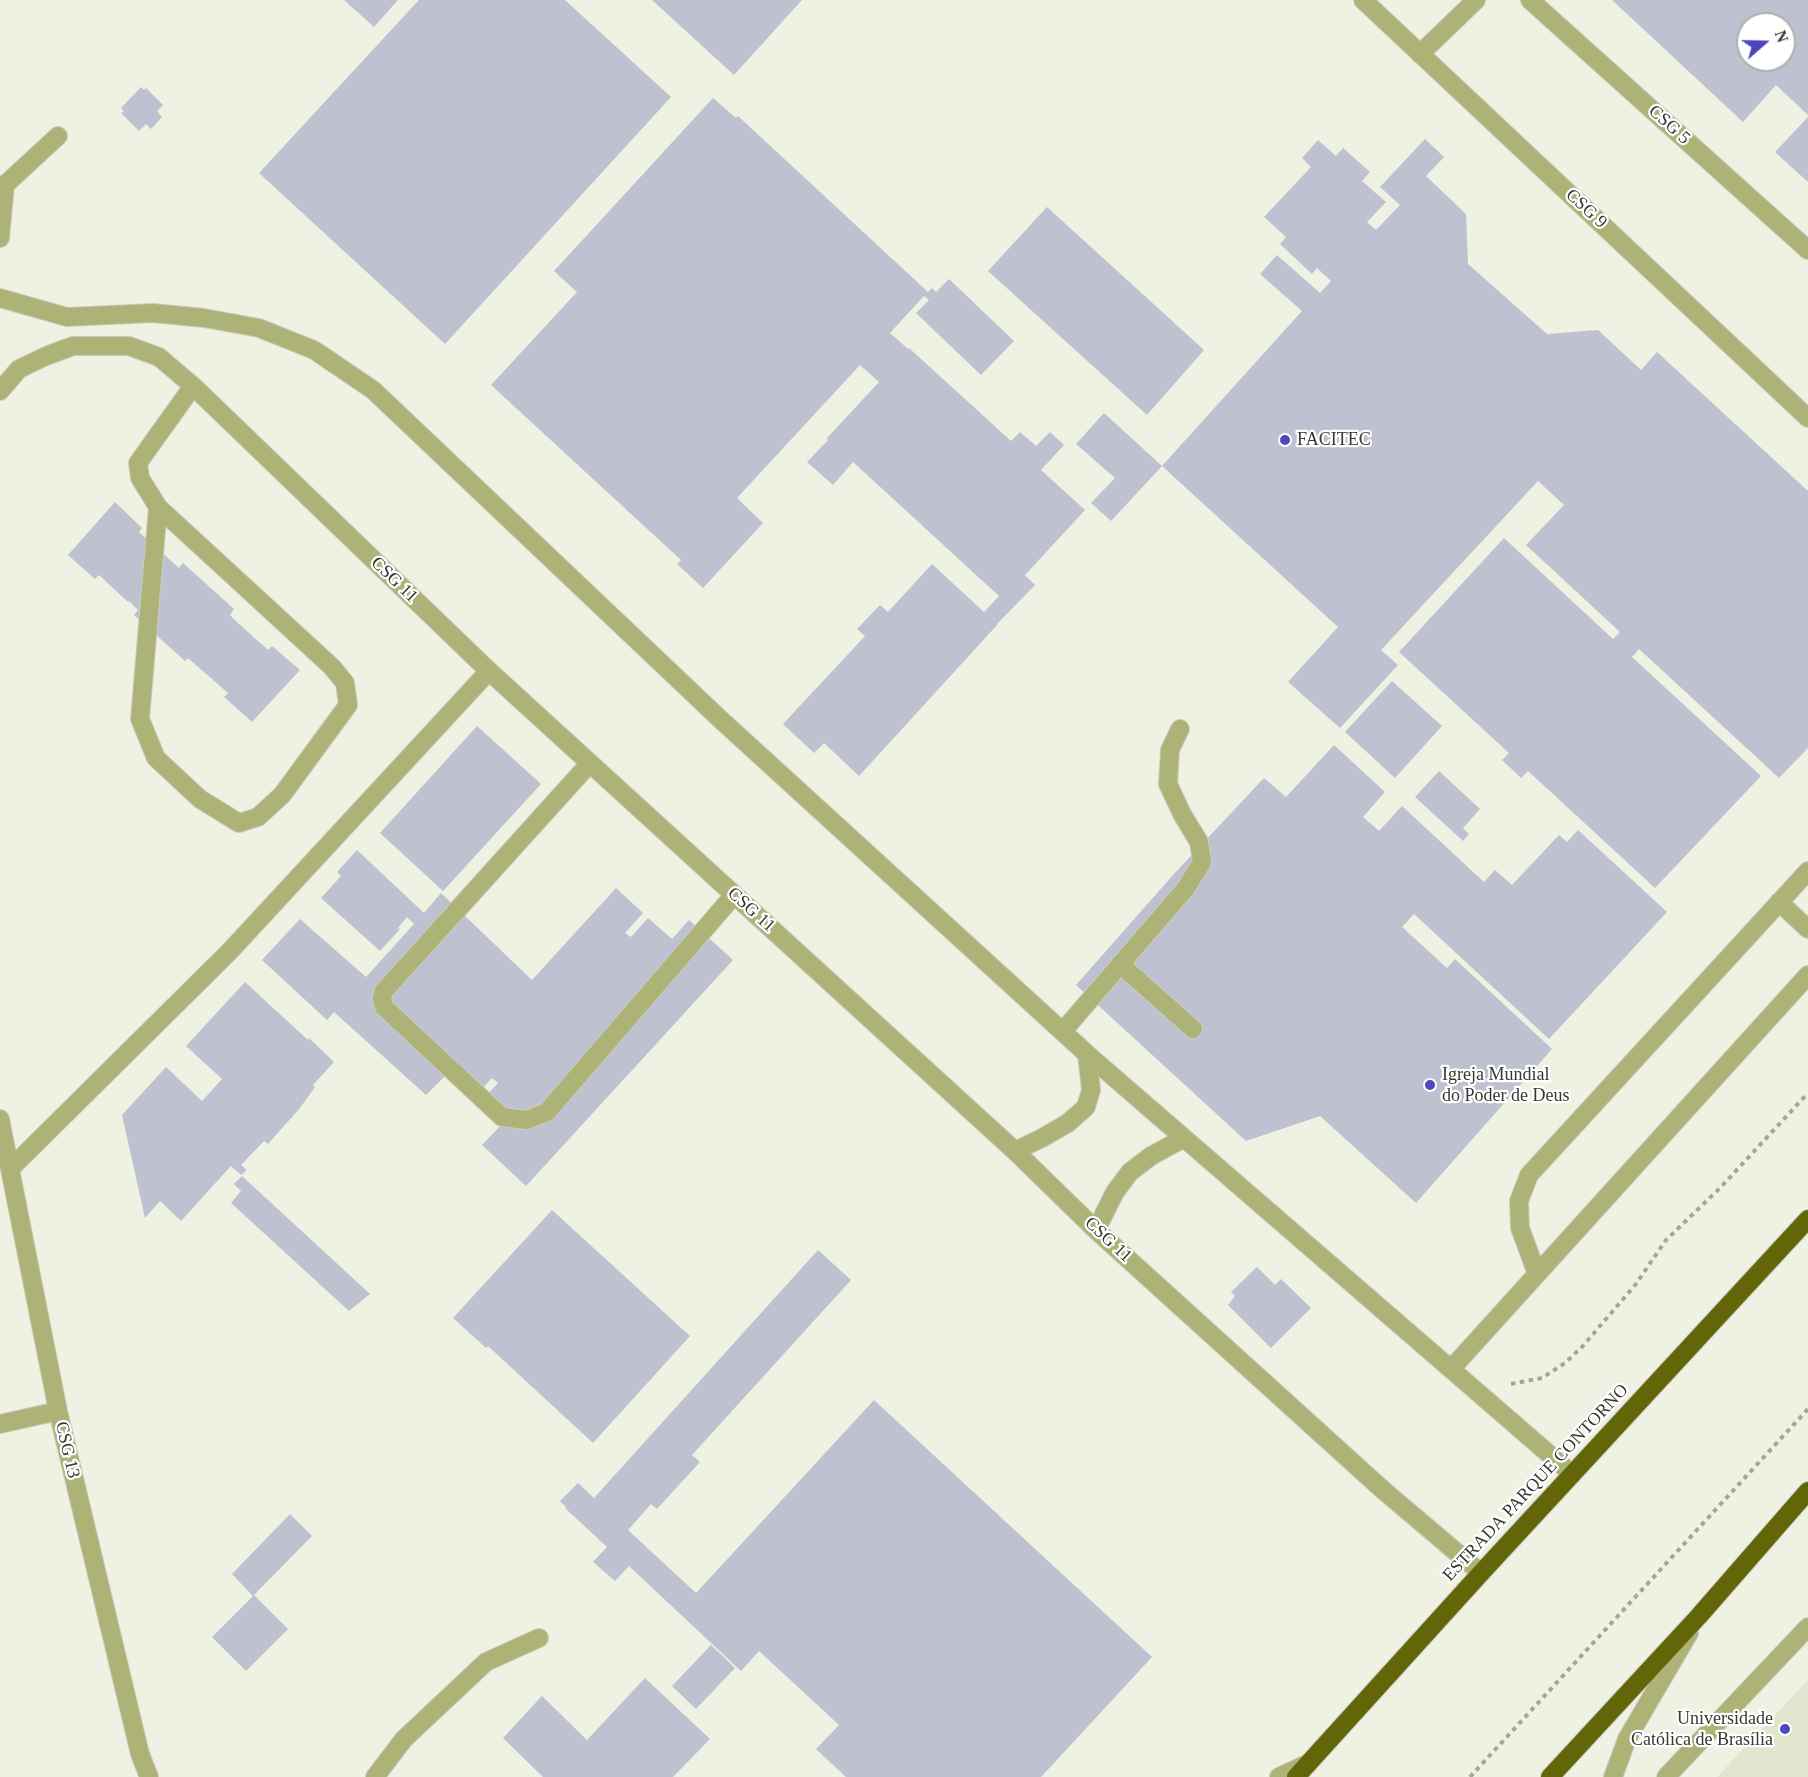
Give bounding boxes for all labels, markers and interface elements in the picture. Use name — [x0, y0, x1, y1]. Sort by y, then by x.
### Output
north arrow — [1736, 12, 1796, 72]
text: N — [1772, 28, 1791, 45]
street label: CSG 5 — [1644, 101, 1694, 149]
street label: CSG 9 — [1561, 185, 1611, 233]
place label: FACITEC — [1297, 429, 1371, 451]
marker: FACITEC — [1278, 433, 1292, 447]
street label: CSG 11 — [366, 552, 422, 608]
street label: CSG 11 — [723, 883, 779, 937]
place label: Igreja Mundial do Poder de Deus — [1442, 1064, 1569, 1106]
marker: Igreja Mundial do Poder de Deus — [1423, 1078, 1437, 1092]
street label: CSG 11 — [1080, 1213, 1136, 1267]
street label: ESTRADA PARQUE CONTORNO — [1439, 1380, 1633, 1586]
street label: CSG 13 — [50, 1420, 84, 1480]
place label: Universidade Católica de Brasília — [1631, 1708, 1773, 1750]
marker: Universidade Católica de Brasília — [1778, 1722, 1792, 1736]

